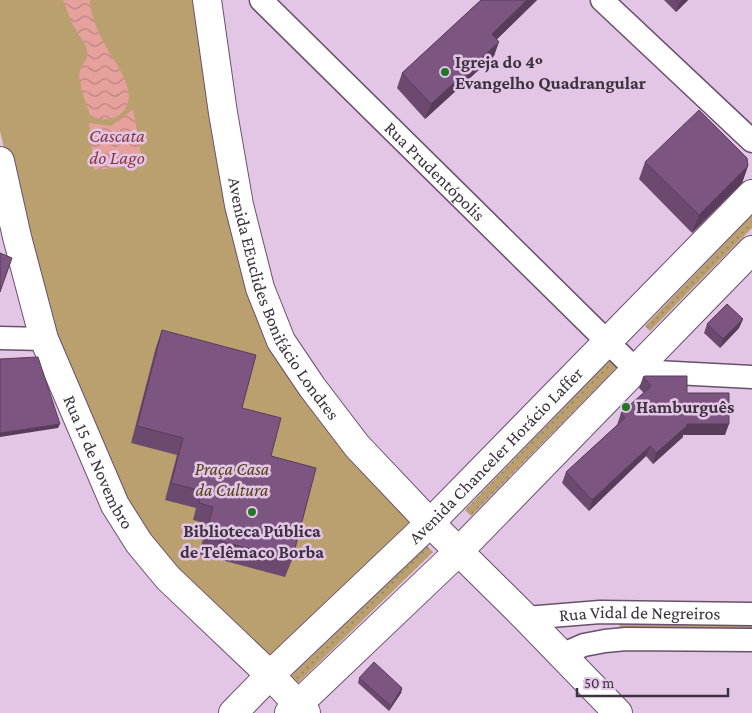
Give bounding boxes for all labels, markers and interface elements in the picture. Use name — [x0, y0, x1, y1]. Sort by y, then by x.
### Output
place label: Igreja do 4º Evangelho Quadrangular — [455, 52, 646, 93]
marker: Igreja do 4º Evangelho Quadrangular — [439, 66, 451, 78]
street label: Rua Prudentópolis — [380, 118, 489, 225]
water label: Cascata do Lago — [89, 125, 145, 168]
street label: Avenida EEuclides Bonifácio Londres — [224, 176, 343, 424]
street label: Avenida Chanceler Horácio Laffer — [405, 363, 587, 548]
street label: Rua 15 de Novembro — [59, 392, 138, 533]
place label: Hamburguês — [636, 397, 734, 417]
marker: Hamburguês — [620, 401, 632, 413]
park label: Praça Casa da Cultura — [195, 459, 270, 500]
marker: Biblioteca Pública de Telêmaco Borba — [246, 506, 258, 518]
place label: Biblioteca Pública de Telêmaco Borba — [180, 521, 324, 562]
street label: Rua Vidal de Negreiros — [558, 602, 721, 625]
scale bar — [577, 666, 728, 698]
text: 50 m — [584, 675, 614, 691]

